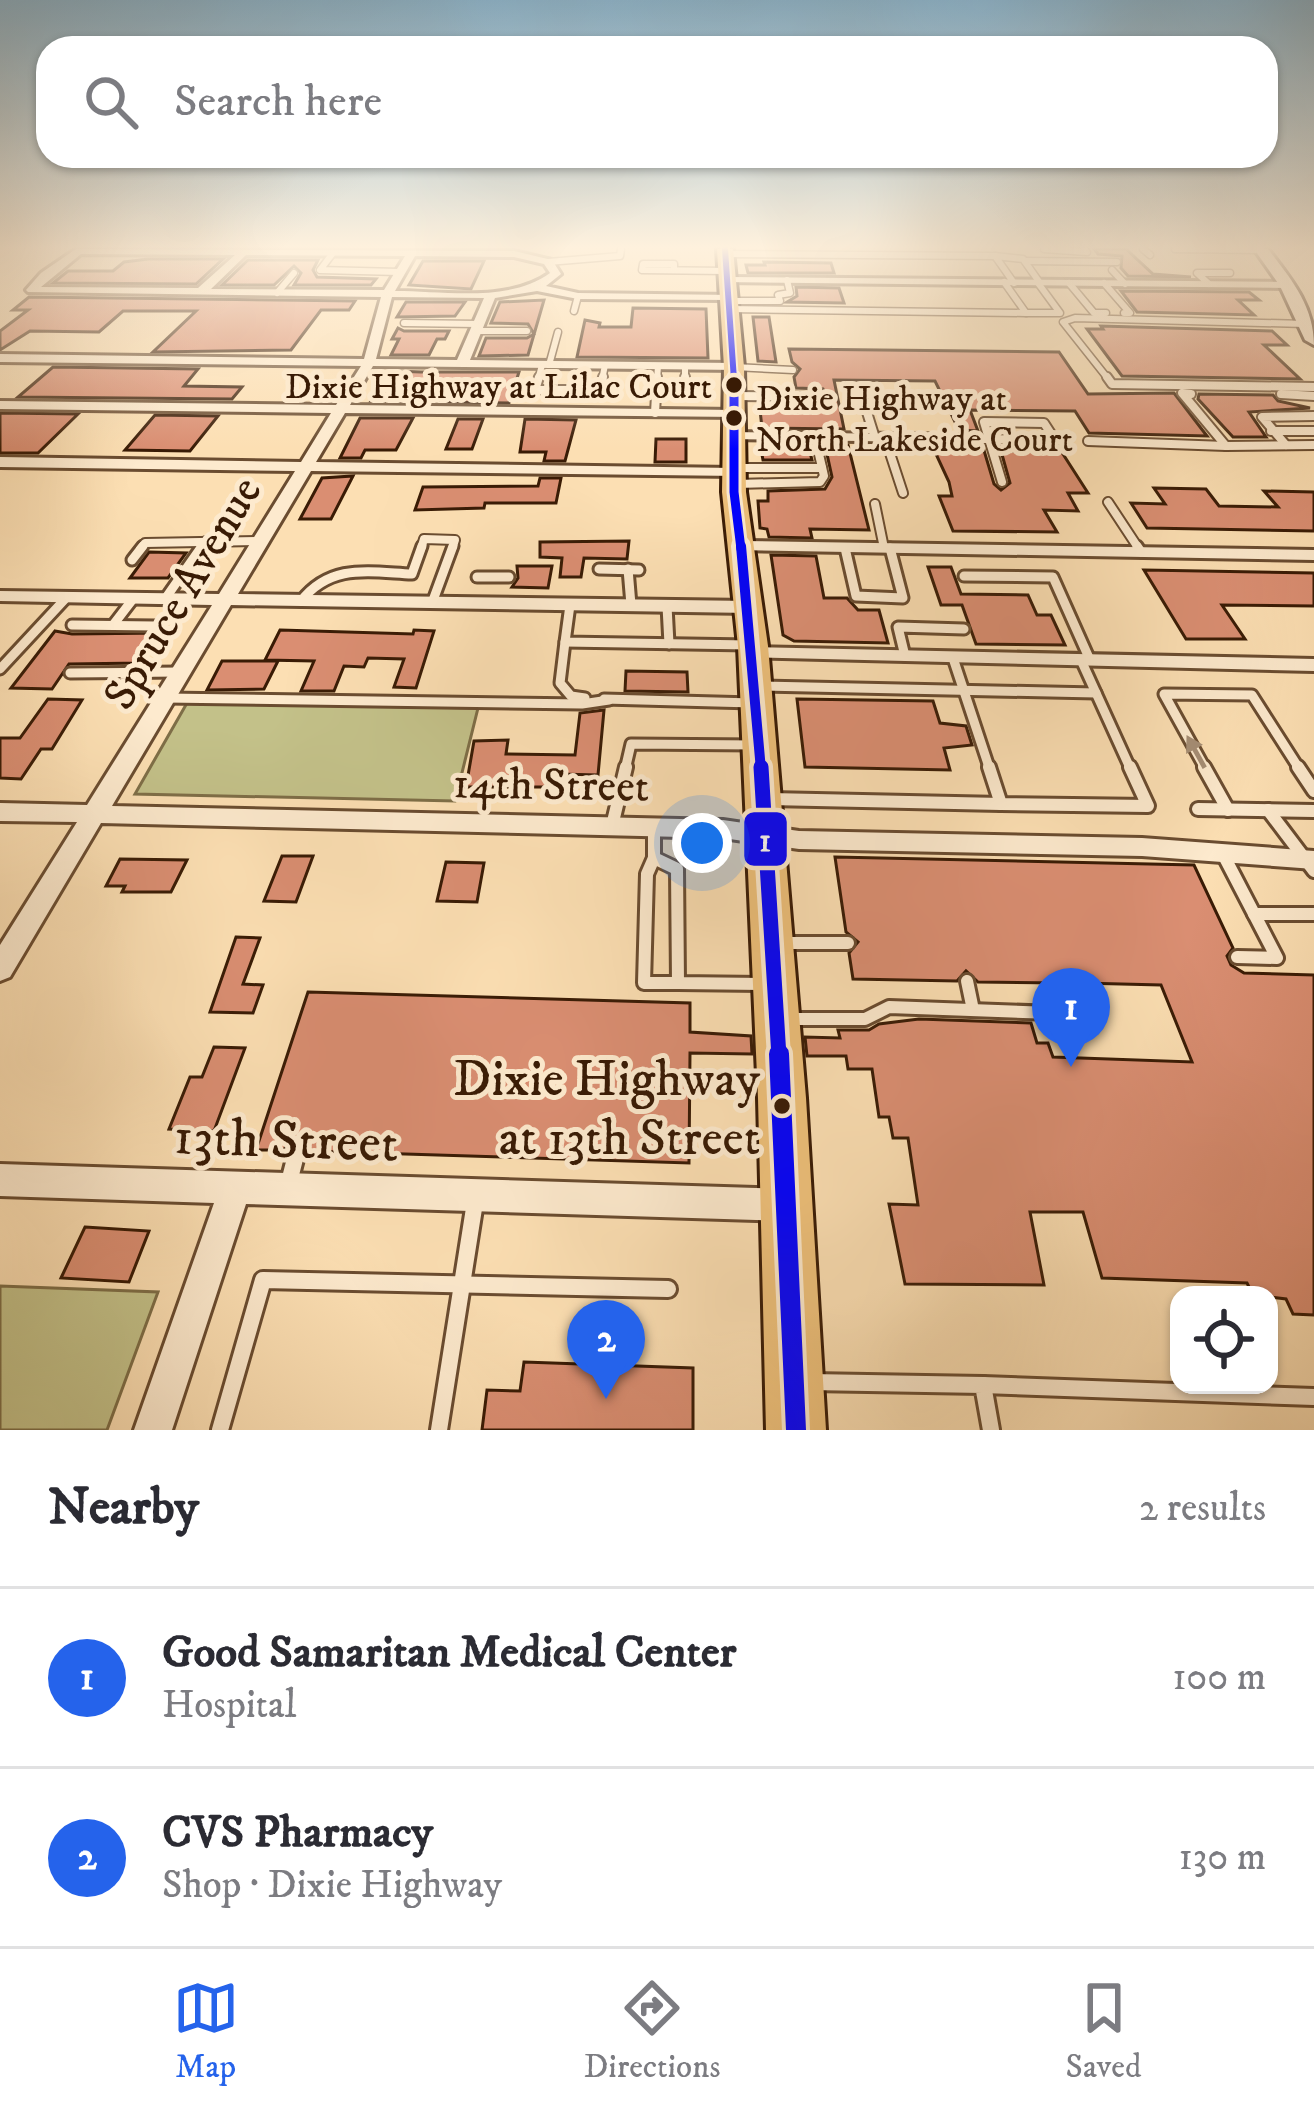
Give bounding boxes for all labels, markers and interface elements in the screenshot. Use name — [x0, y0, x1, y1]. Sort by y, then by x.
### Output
search box — [36, 36, 1278, 168]
icon: search — [78, 69, 144, 135]
text: Search here — [174, 74, 382, 130]
place label: Dixie Highway at Lilac Court — [285, 365, 712, 410]
marker: Dixie Highway at Lilac Court — [723, 374, 745, 396]
place label: Dixie Highway at North Lakeside Court — [756, 377, 1073, 463]
marker: Dixie Highway at North Lakeside Court — [723, 407, 745, 429]
street label: Spruce Avenue — [92, 467, 275, 720]
one-way arrow — [1186, 734, 1207, 769]
street label: 14th Street — [452, 756, 650, 816]
line badge: 1 — [742, 810, 789, 868]
your location — [672, 813, 732, 873]
text: 1 — [759, 821, 771, 862]
pin: 1 — [1032, 968, 1110, 1067]
place label: Dixie Highway at 13th Street — [453, 1048, 761, 1171]
marker: Dixie Highway at 13th Street — [771, 1095, 793, 1117]
street label: 13th Street — [172, 1104, 399, 1179]
map controls — [1170, 1286, 1278, 1394]
button: locate — [1170, 1286, 1278, 1394]
pin: 2 — [567, 1300, 645, 1399]
text: Nearby — [48, 1476, 199, 1540]
text: 2 results — [1139, 1484, 1266, 1533]
text: Good Samaritan Medical Center — [162, 1625, 736, 1681]
text: 1 — [80, 1653, 94, 1702]
text: 100 m — [1172, 1653, 1266, 1702]
text: Hospital — [162, 1681, 296, 1730]
text: CVS Pharmacy — [162, 1805, 433, 1861]
text: 2 — [77, 1833, 97, 1882]
text: 130 m — [1178, 1833, 1266, 1882]
text: Shop · Dixie Highway — [162, 1861, 502, 1910]
tab: Map — [173, 1975, 239, 2088]
tab: Directions — [584, 1975, 720, 2088]
tab: Saved — [1066, 1975, 1141, 2088]

